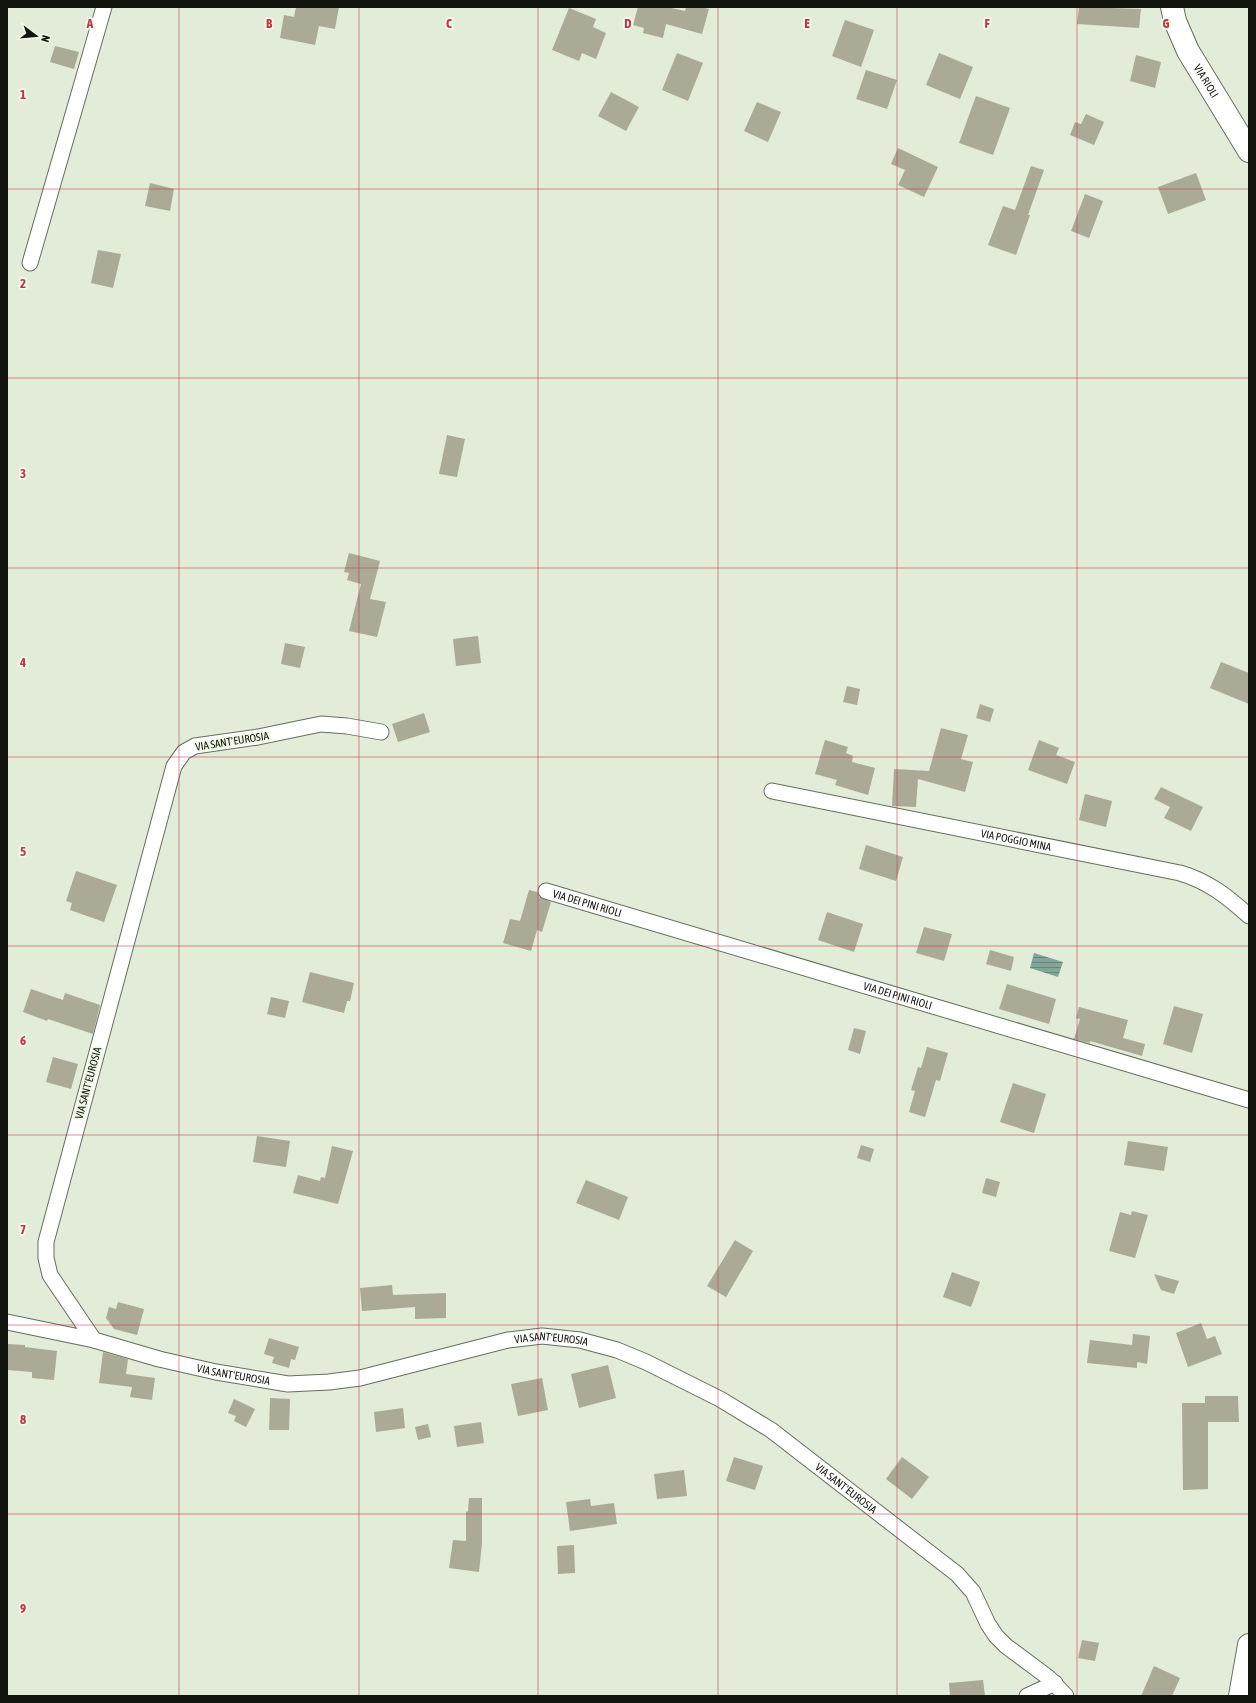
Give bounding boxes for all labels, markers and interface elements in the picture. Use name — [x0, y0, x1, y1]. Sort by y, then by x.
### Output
north arrow — [16, 16, 56, 56]
text: A — [86, 16, 94, 31]
text: B — [266, 16, 273, 31]
text: C — [446, 16, 452, 31]
text: D — [624, 16, 632, 31]
text: E — [804, 16, 810, 31]
text: F — [984, 16, 990, 31]
text: G — [1163, 16, 1170, 31]
text: N — [39, 34, 52, 44]
street label: VIA RIOLI — [1191, 62, 1221, 100]
text: 1 — [20, 87, 26, 102]
text: 2 — [20, 276, 26, 291]
text: 3 — [20, 466, 26, 481]
text: 4 — [19, 655, 26, 670]
street label: VIA SANT'EUROSIA — [194, 729, 270, 753]
street label: VIA POGGIO MINA — [980, 827, 1053, 853]
text: 5 — [20, 844, 26, 859]
street label: VIA DEI PINI RIOLI — [551, 887, 623, 919]
street label: VIA DEI PINI RIOLI — [862, 980, 934, 1011]
text: 6 — [20, 1033, 26, 1048]
street label: VIA SANT'EUROSIA — [73, 1045, 104, 1120]
text: 7 — [20, 1222, 26, 1237]
street label: VIA SANT'EUROSIA — [514, 1330, 590, 1348]
street label: VIA SANT'EUROSIA — [196, 1362, 272, 1387]
text: 8 — [20, 1412, 26, 1427]
street label: VIA SANT'EUROSIA — [813, 1461, 880, 1516]
text: 9 — [20, 1601, 26, 1616]

